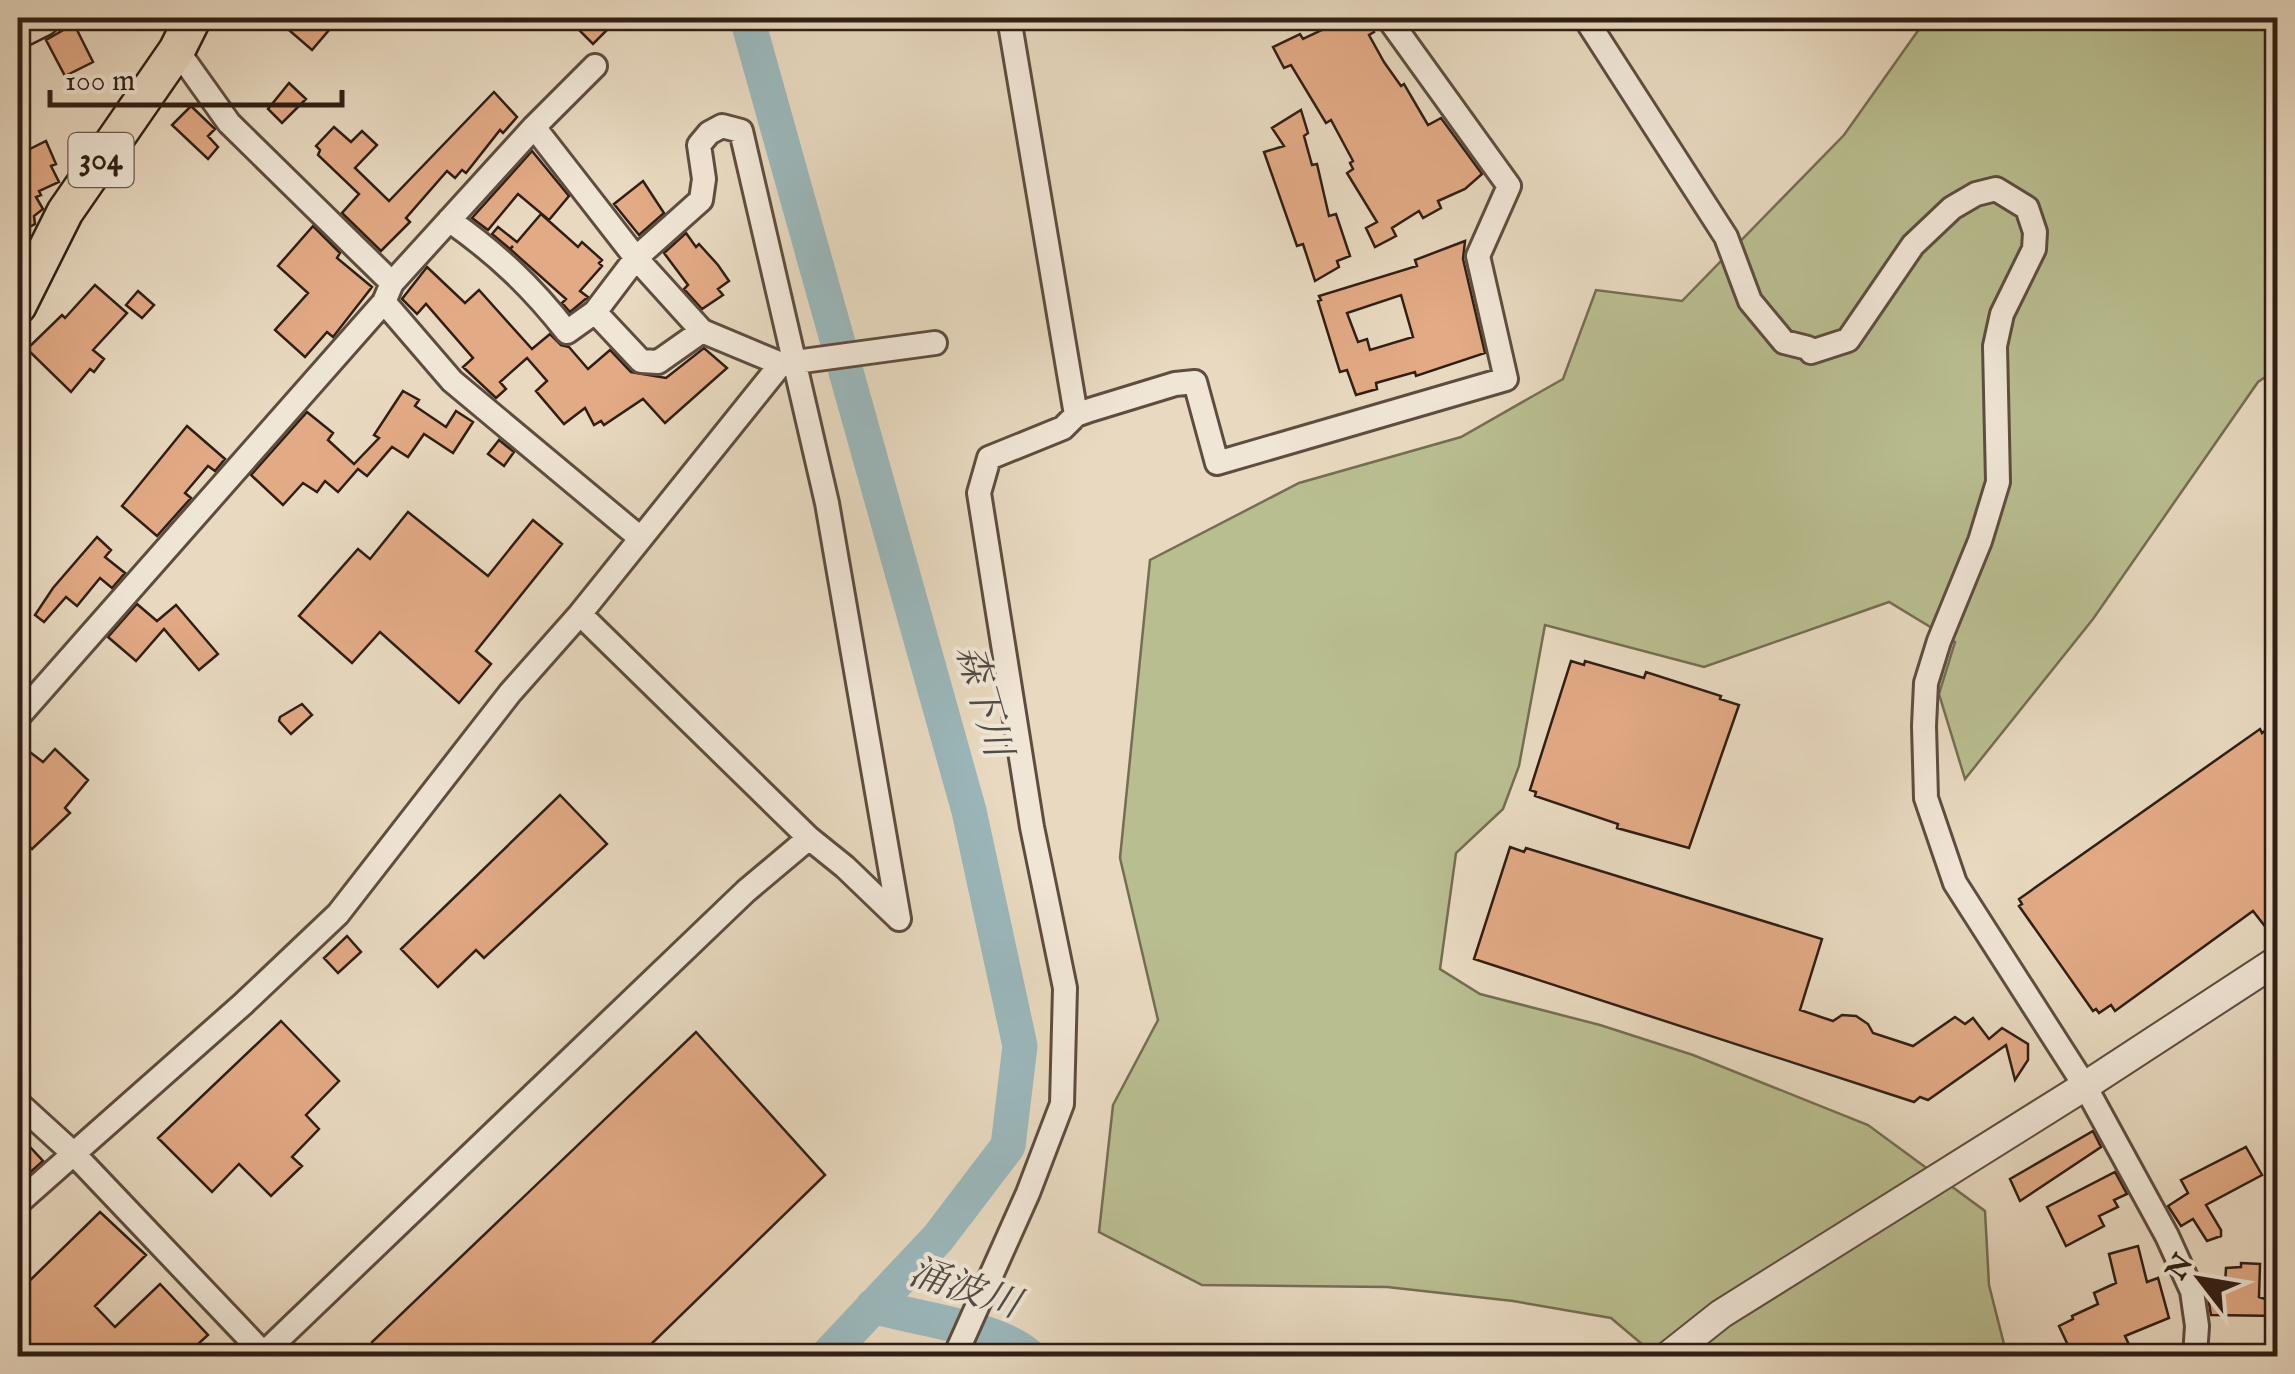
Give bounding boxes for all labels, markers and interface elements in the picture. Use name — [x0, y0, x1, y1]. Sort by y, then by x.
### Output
scale bar — [50, 45, 342, 107]
text: 100 m — [65, 63, 135, 101]
road number: 304 — [68, 133, 134, 187]
water label: 森下川 — [943, 640, 1022, 766]
north arrow — [2150, 1229, 2250, 1329]
text: N — [2159, 1248, 2202, 1288]
water label: 涌波川 — [902, 1250, 1029, 1332]

